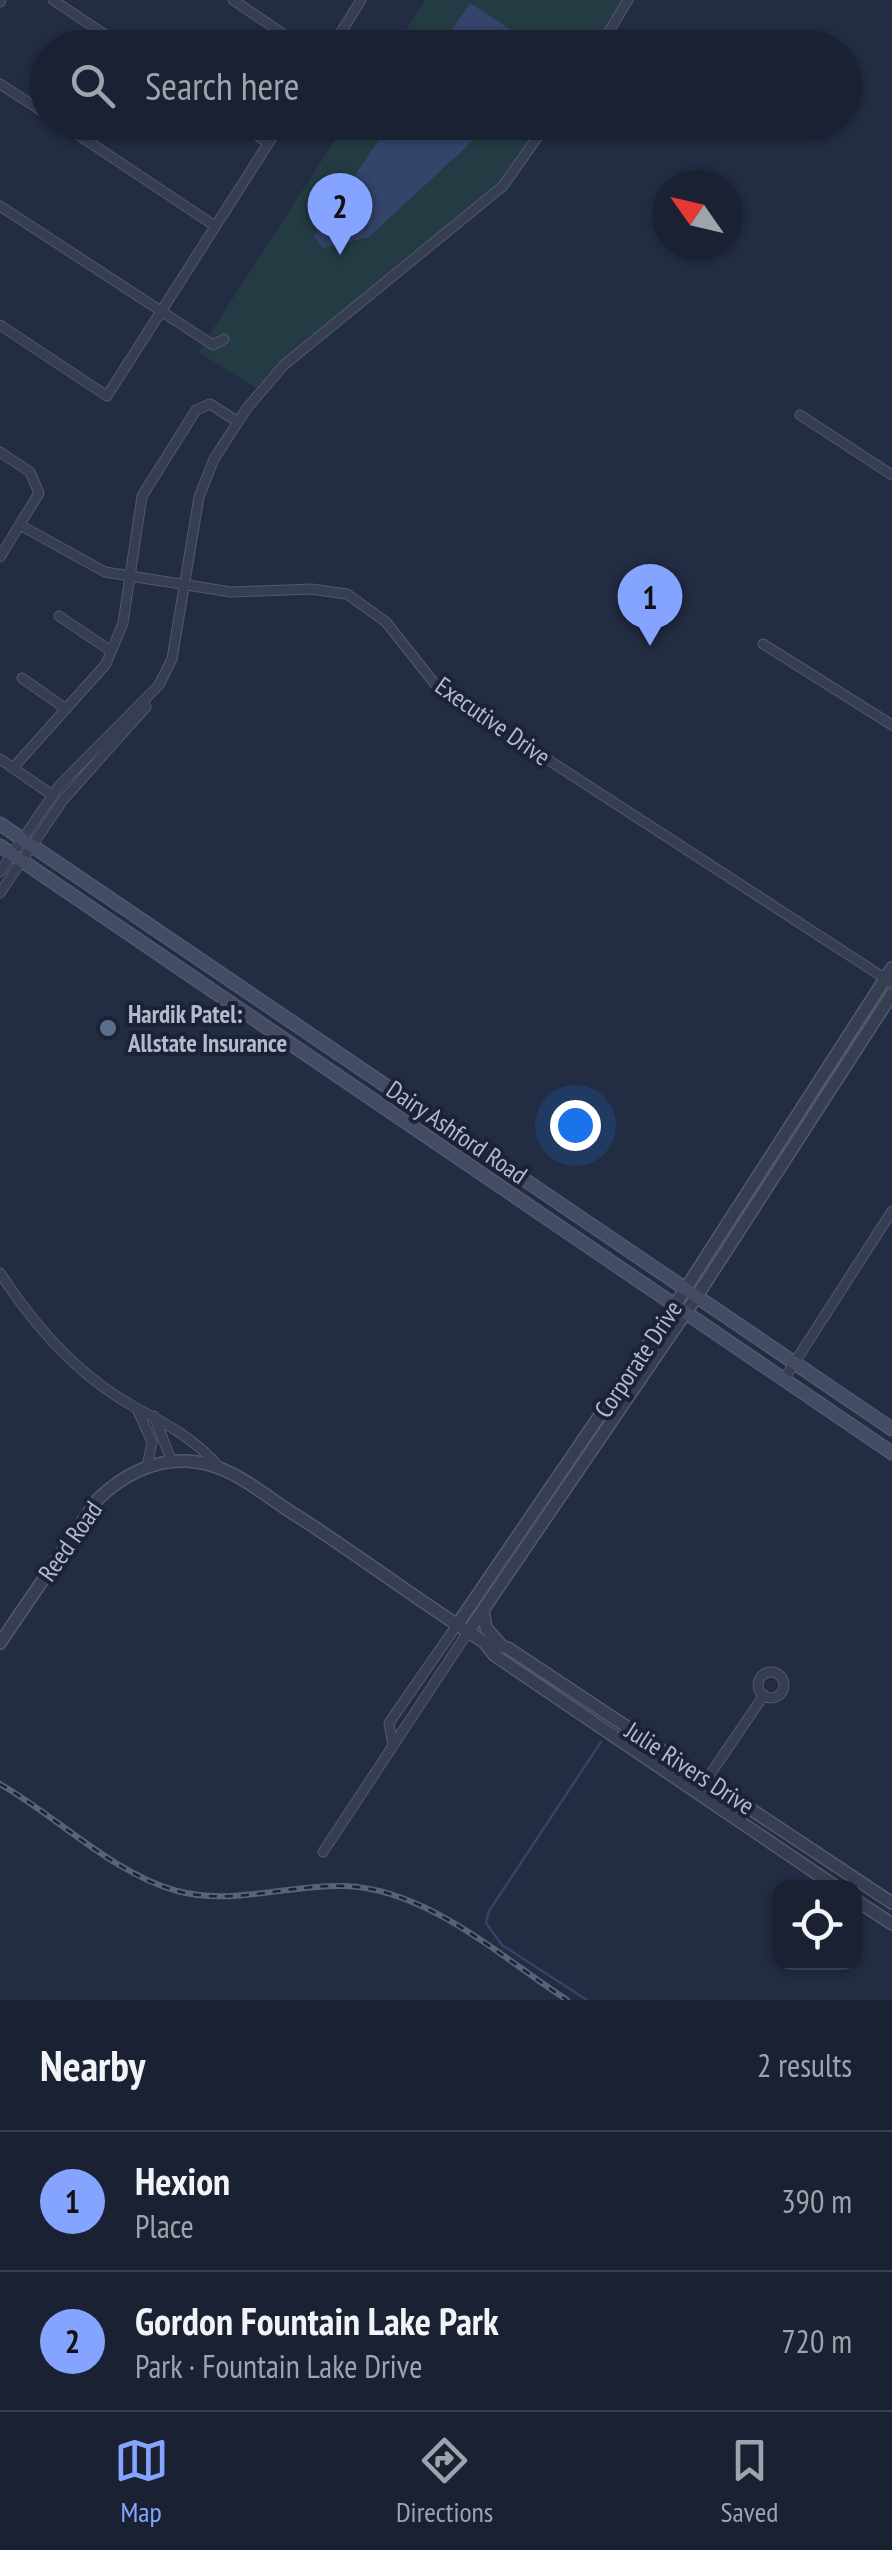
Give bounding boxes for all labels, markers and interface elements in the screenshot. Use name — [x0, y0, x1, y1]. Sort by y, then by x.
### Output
search box — [30, 30, 862, 140]
icon: search — [65, 58, 120, 113]
text: Search here — [145, 61, 299, 110]
north arrow — [652, 170, 742, 260]
pin: 2 — [308, 172, 372, 255]
pin: 1 — [618, 564, 682, 646]
street label: Executive Drive — [429, 670, 557, 772]
place label: Hardik Patel: Allstate Insurance — [127, 998, 287, 1059]
marker: Hardik Patel: Allstate Insurance — [97, 1017, 119, 1039]
street label: Dairy Ashford Road — [381, 1073, 533, 1191]
your location — [550, 1100, 601, 1151]
street label: Corporate Drive — [587, 1294, 689, 1424]
street label: Reed Road — [31, 1495, 109, 1587]
street label: Julie Rivers Drive — [619, 1714, 760, 1822]
map controls — [772, 1880, 862, 1970]
button: locate — [772, 1880, 862, 1970]
text: Nearby — [40, 2038, 145, 2093]
text: 2 results — [757, 2044, 852, 2086]
text: Hexion — [135, 2156, 230, 2205]
text: 1 — [65, 2180, 80, 2222]
text: 390 m — [781, 2180, 852, 2222]
text: Place — [135, 2205, 194, 2247]
text: Gordon Fountain Lake Park — [135, 2296, 499, 2345]
text: 2 — [65, 2320, 80, 2362]
text: 720 m — [781, 2320, 852, 2362]
text: Park · Fountain Lake Drive — [135, 2345, 422, 2387]
tab: Map — [114, 2433, 169, 2530]
tab: Directions — [396, 2433, 493, 2530]
tab: Saved — [721, 2433, 778, 2530]

